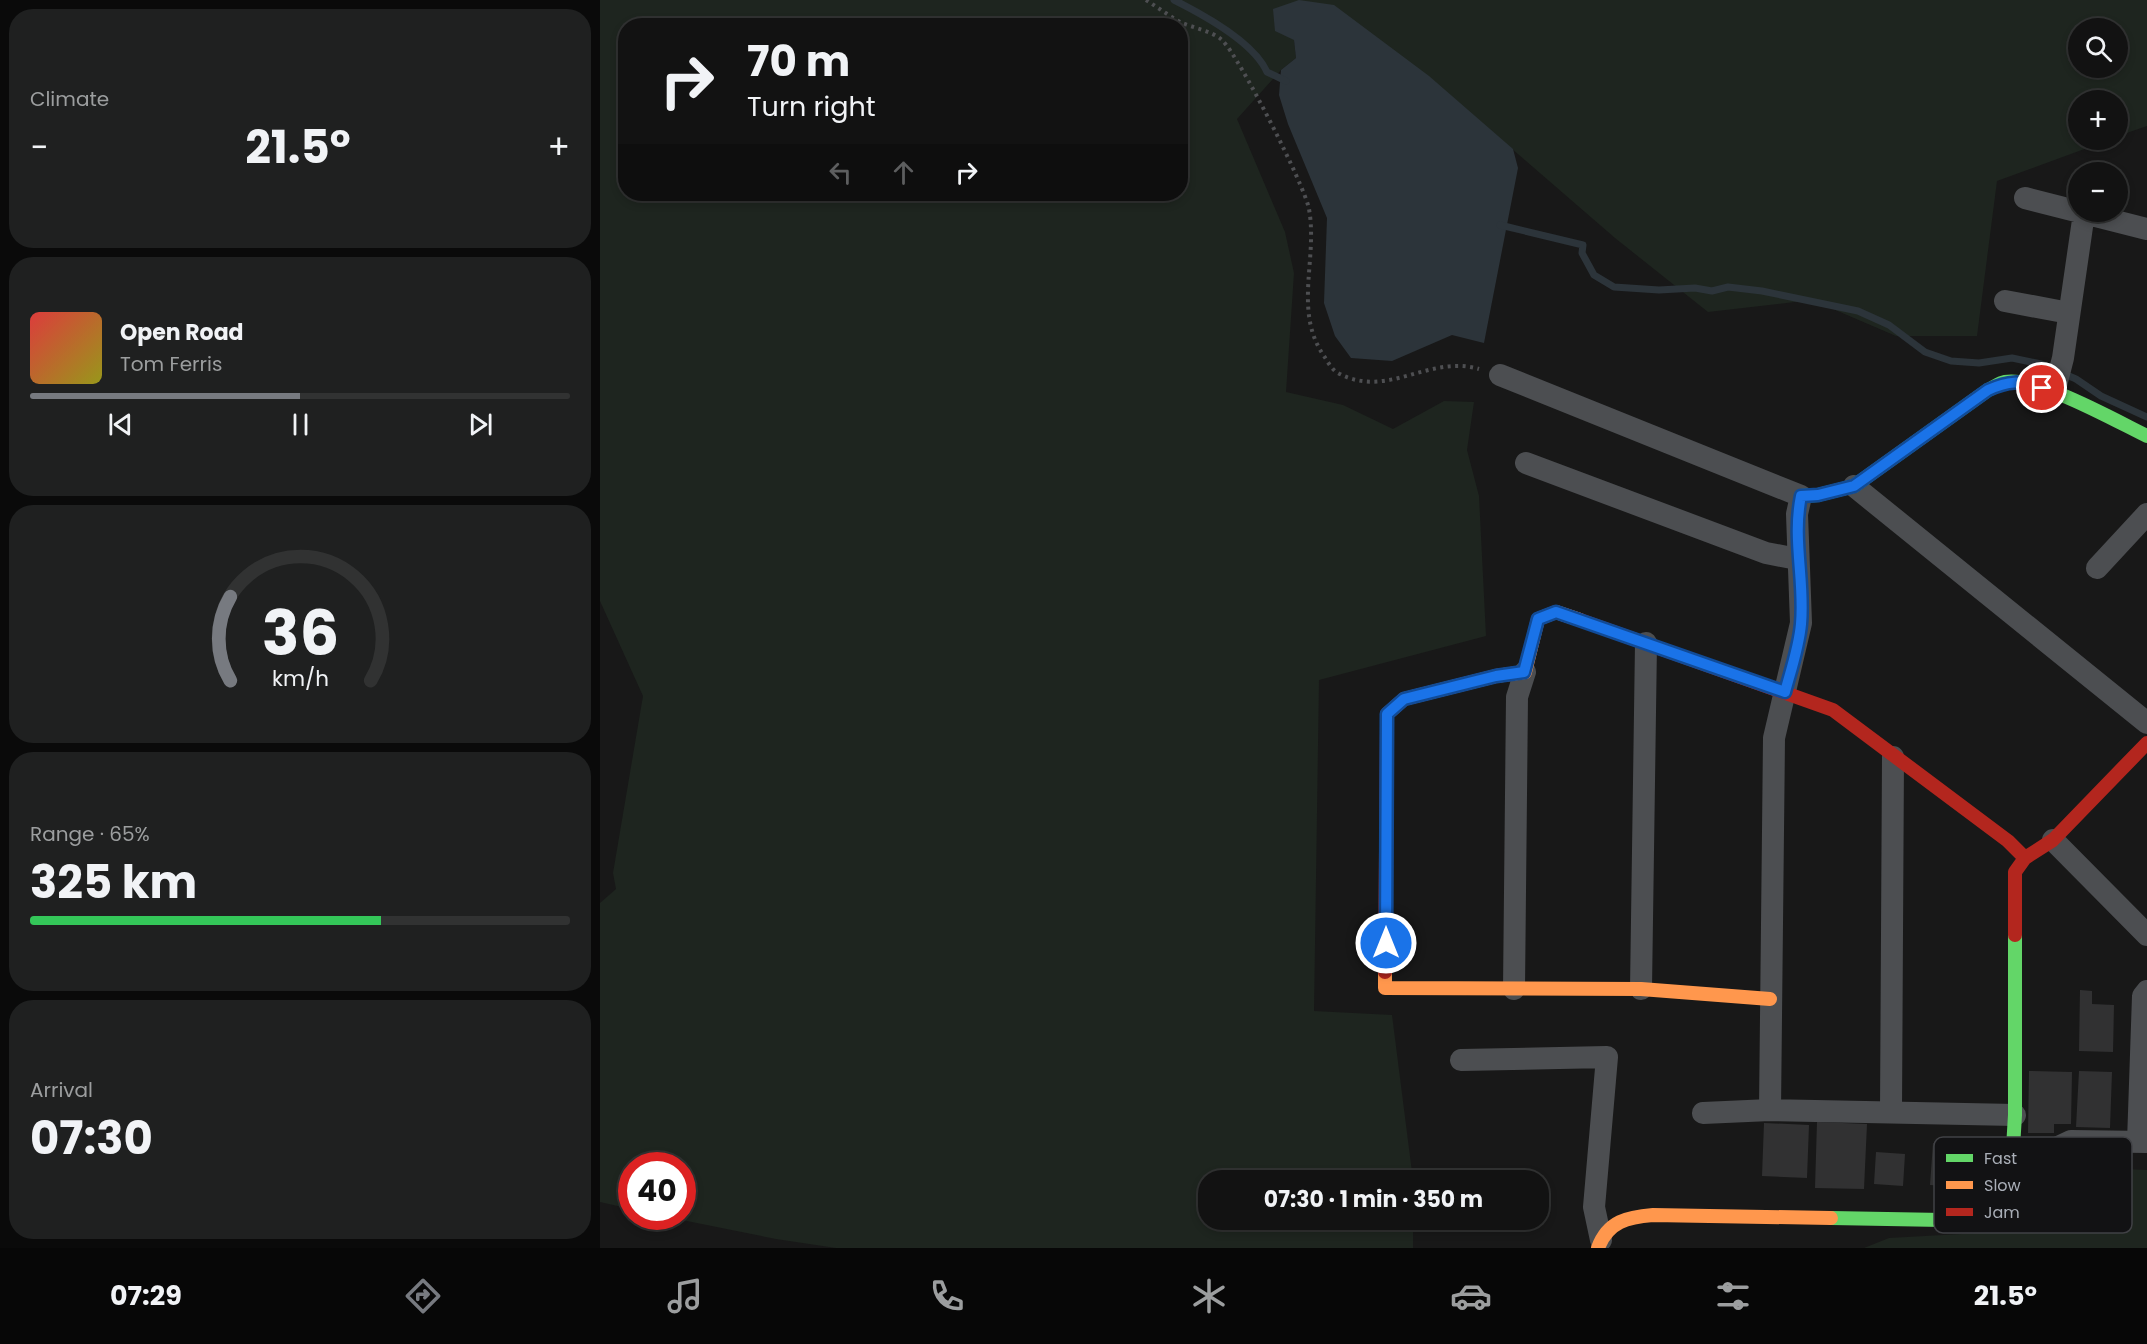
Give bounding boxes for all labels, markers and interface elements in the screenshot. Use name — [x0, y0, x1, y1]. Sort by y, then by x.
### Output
map controls — [2068, 18, 2128, 222]
button: search — [2068, 18, 2128, 78]
text: 70 m — [747, 32, 850, 91]
icon: right — [648, 42, 726, 120]
text: Climate — [30, 85, 109, 113]
text: Turn right — [747, 88, 876, 125]
button: + — [2068, 90, 2128, 150]
text: 21.5° — [245, 116, 351, 179]
text: − — [30, 124, 48, 171]
text: + — [547, 124, 570, 171]
icon: left — [824, 156, 857, 189]
icon: ahead — [887, 156, 920, 189]
icon: right — [950, 156, 983, 189]
button: − — [2068, 162, 2128, 222]
text: Open Road — [120, 317, 244, 348]
text: Tom Ferris — [120, 350, 222, 378]
pin — [2016, 362, 2067, 413]
icon: arrive — [2025, 371, 2058, 404]
icon: previous — [104, 408, 137, 441]
icon: pause — [284, 408, 317, 441]
icon: next — [464, 408, 497, 441]
text: 36 — [261, 589, 339, 677]
text: km/h — [271, 663, 329, 694]
text: Range · 65% — [30, 820, 150, 848]
text: 325 km — [30, 851, 197, 914]
position arrow — [1354, 911, 1418, 975]
text: Arrival — [30, 1076, 93, 1104]
text: 07:30 — [30, 1107, 153, 1170]
legend — [1934, 1137, 2132, 1233]
text: Fast — [1984, 1147, 2017, 1170]
speed limit sign: 40 — [618, 1152, 696, 1230]
text: Slow — [1984, 1174, 2021, 1197]
text: 07:30 · 1 min · 350 m — [1264, 1184, 1483, 1215]
text: Jam — [1984, 1201, 2020, 1224]
icon: directions — [402, 1275, 444, 1317]
icon: music — [664, 1275, 706, 1317]
icon: phone — [926, 1275, 968, 1317]
icon: climate — [1188, 1275, 1230, 1317]
icon: car — [1450, 1275, 1492, 1317]
icon: filters — [1712, 1275, 1754, 1317]
text: 07:29 — [110, 1277, 182, 1314]
text: 21.5° — [1974, 1277, 2037, 1314]

